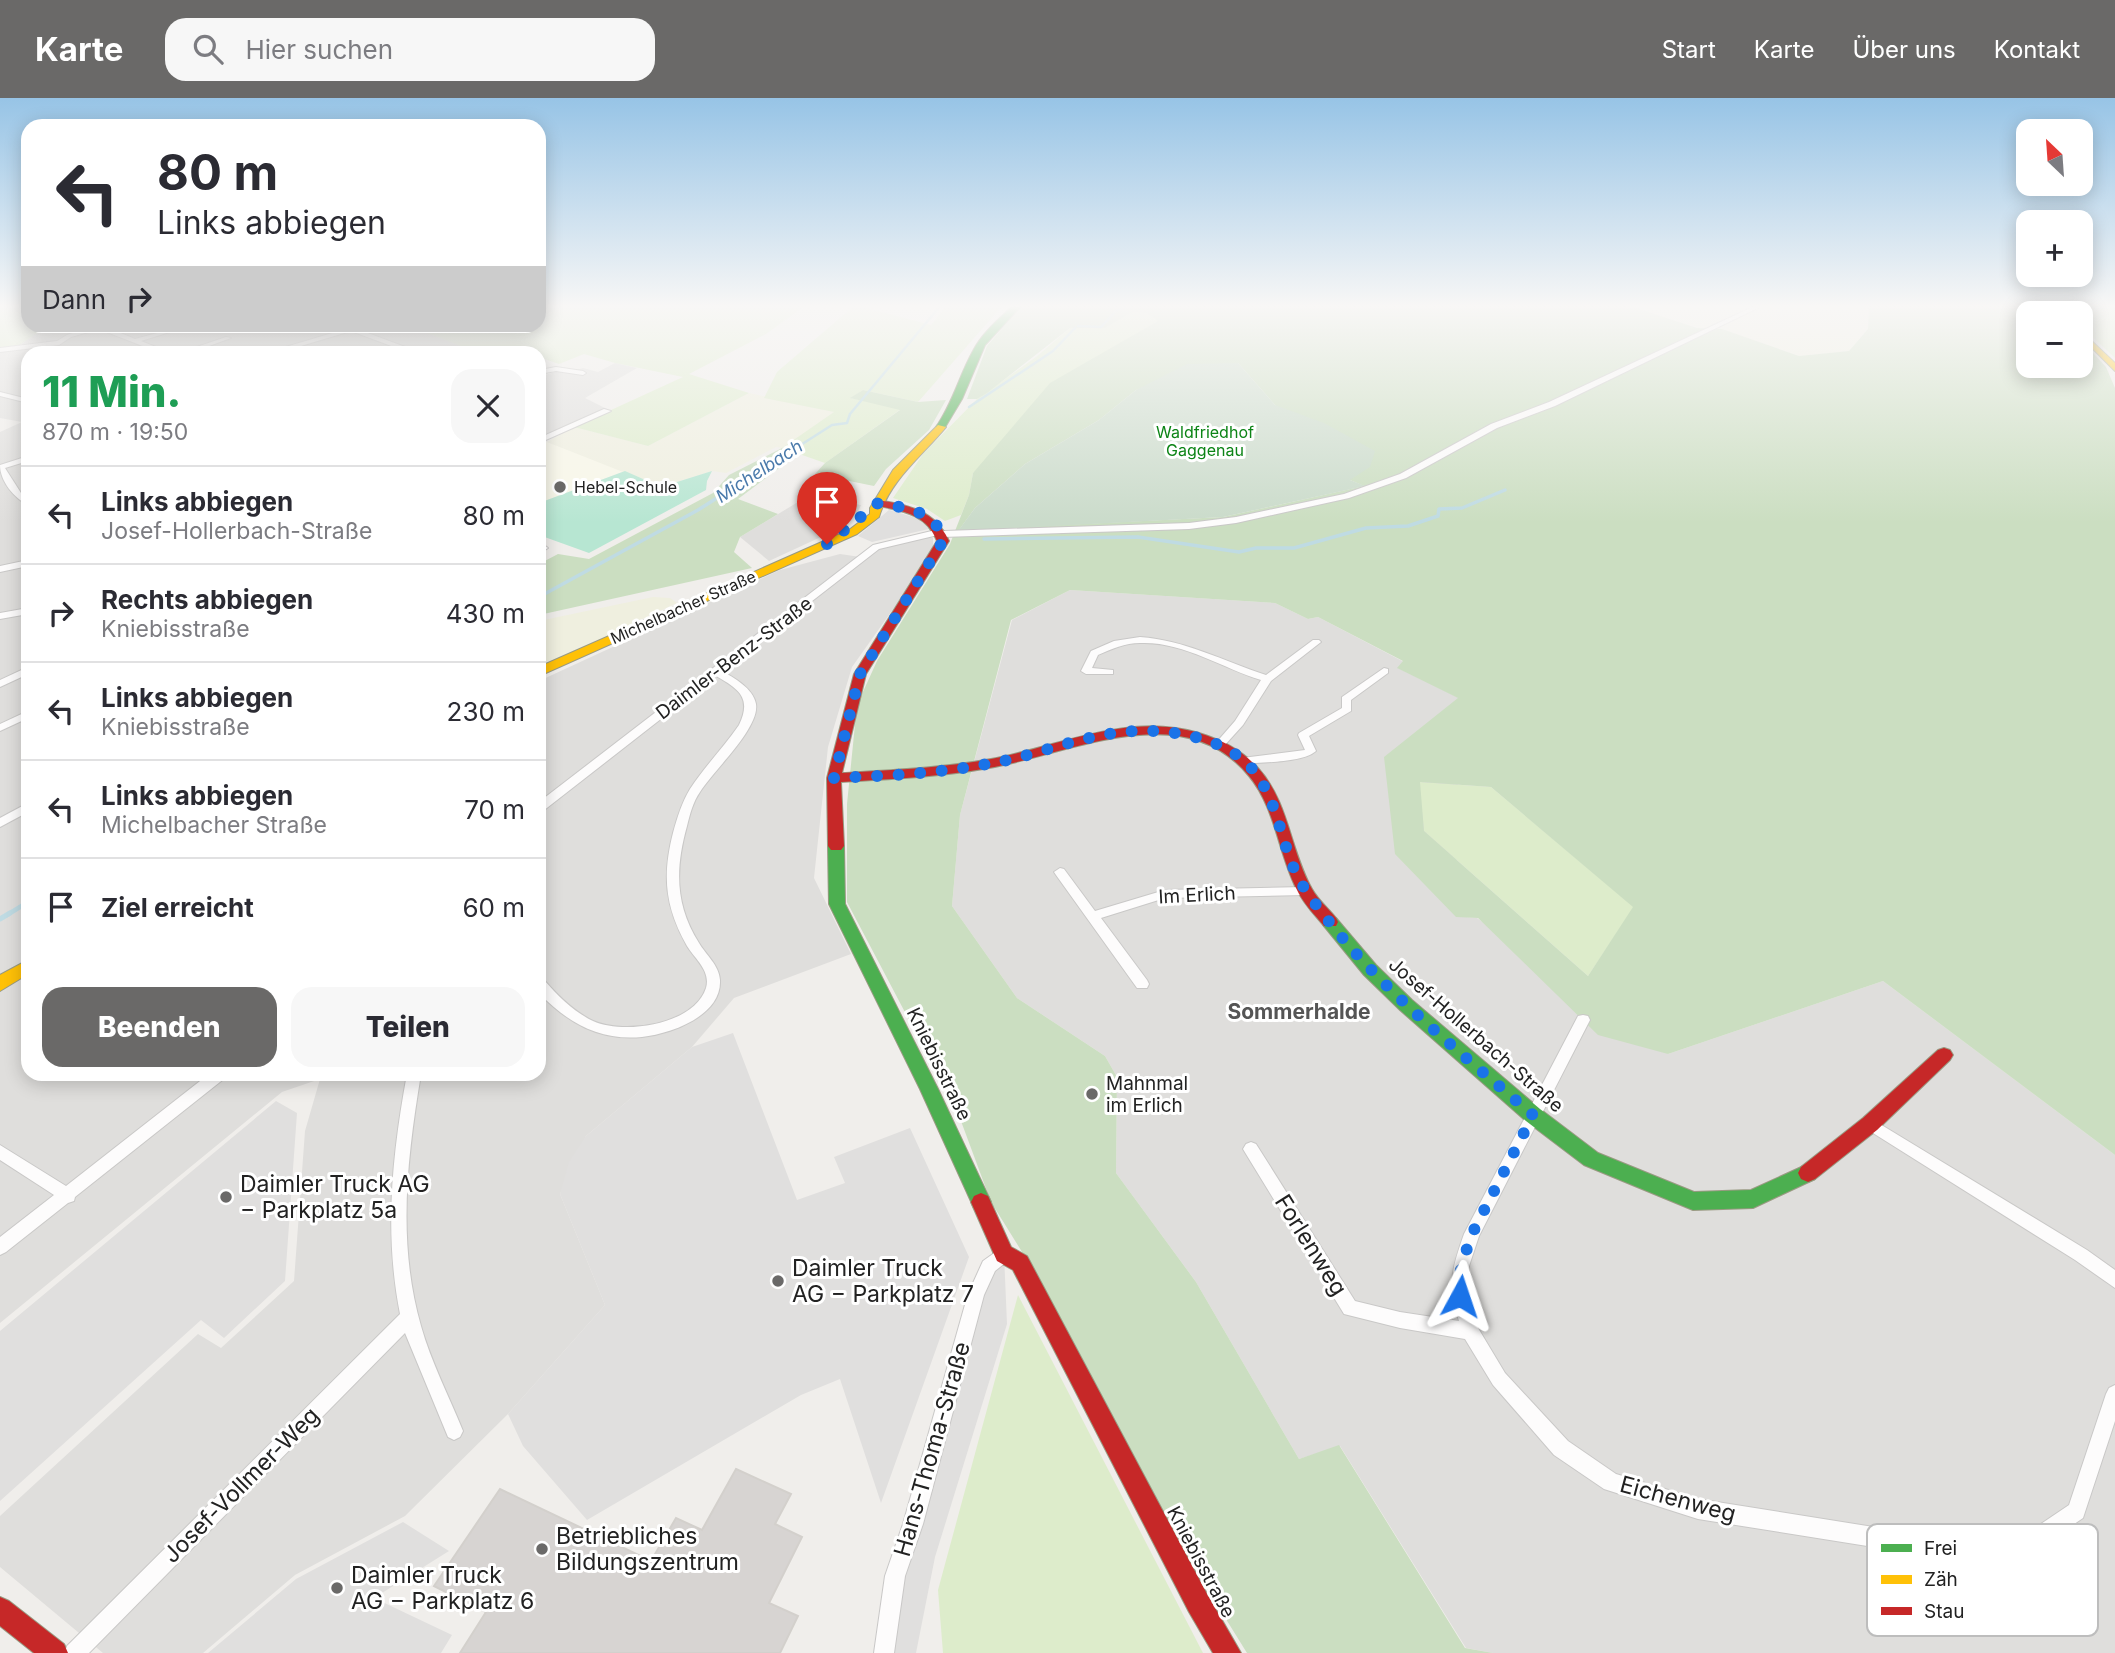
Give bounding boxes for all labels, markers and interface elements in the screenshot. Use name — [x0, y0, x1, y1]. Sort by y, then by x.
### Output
search box — [165, 18, 655, 81]
text: Karte — [35, 29, 123, 69]
icon: search — [189, 30, 227, 68]
text: Hier suchen — [245, 34, 393, 65]
text: Start — [1662, 35, 1716, 64]
text: Karte — [1754, 35, 1814, 64]
text: Über uns — [1852, 35, 1956, 64]
text: Kontakt — [1994, 35, 2080, 64]
north arrow — [2016, 119, 2093, 196]
map controls — [2016, 119, 2093, 378]
text: 80 m — [157, 143, 278, 202]
icon: left — [42, 147, 133, 238]
text: Links abbiegen — [157, 203, 386, 242]
button: + — [2016, 210, 2093, 287]
icon: right — [120, 280, 158, 318]
text: Dann — [42, 284, 106, 315]
button: − — [2016, 301, 2093, 378]
text: 11 Min. — [42, 366, 181, 417]
button: close — [451, 369, 525, 443]
text: 870 m · 19:50 — [42, 418, 188, 446]
park label: Waldfriedhof Gaggenau — [1156, 422, 1254, 460]
water label: Michelbach — [712, 435, 806, 507]
pin — [797, 472, 857, 544]
place label: Hebel-Schule — [574, 477, 677, 497]
marker: Hebel-Schule — [552, 479, 568, 495]
icon: arrive — [808, 483, 846, 521]
text: Links abbiegen — [101, 486, 293, 517]
icon: left — [42, 496, 80, 534]
text: 80 m — [462, 500, 525, 531]
text: Josef-Hollerbach-Straße — [101, 517, 372, 545]
street label: Michelbacher Straße — [607, 566, 759, 648]
text: Rechts abbiegen — [101, 584, 313, 615]
street label: Daimler-Benz-Straße — [651, 592, 817, 724]
icon: right — [42, 594, 80, 632]
text: 430 m — [446, 598, 525, 629]
text: Kniebisstraße — [101, 615, 250, 643]
text: Links abbiegen — [101, 682, 293, 713]
icon: left — [42, 692, 80, 730]
text: 230 m — [447, 696, 525, 727]
text: Kniebisstraße — [101, 713, 250, 741]
text: Links abbiegen — [101, 780, 293, 811]
icon: left — [42, 790, 80, 828]
text: 70 m — [464, 794, 525, 825]
text: Michelbacher Straße — [101, 811, 327, 839]
street label: Im Erlich — [1158, 881, 1236, 909]
icon: arrive — [42, 888, 80, 926]
text: Ziel erreicht — [101, 892, 254, 923]
text: 60 m — [462, 892, 525, 923]
street label: Josef-Hollerbach-Straße — [1384, 953, 1568, 1117]
button: Beenden — [42, 987, 277, 1067]
button: Teilen — [291, 987, 525, 1067]
district label: Sommerhalde — [1227, 999, 1371, 1024]
street label: Kniebisstraße — [902, 1004, 976, 1124]
place label: Mahnmal im Erlich — [1106, 1072, 1188, 1117]
marker: Mahnmal im Erlich — [1084, 1086, 1100, 1102]
place label: Daimler Truck AG − Parkplatz 5a — [240, 1170, 430, 1224]
marker: Daimler Truck AG − Parkplatz 5a — [218, 1189, 234, 1205]
street label: Forlenweg — [1269, 1189, 1353, 1301]
place label: Daimler Truck AG − Parkplatz 7 — [792, 1254, 974, 1308]
position arrow — [1423, 1259, 1497, 1333]
marker: Daimler Truck AG − Parkplatz 7 — [770, 1273, 786, 1289]
street label: Hans-Thoma-Straße — [888, 1338, 976, 1560]
street label: Josef-Vollmer-Weg — [157, 1401, 325, 1569]
street label: Eichenweg — [1617, 1470, 1739, 1528]
street label: Kniebisstraße — [1162, 1502, 1240, 1622]
place label: Betriebliches Bildungszentrum — [556, 1522, 739, 1576]
legend — [1867, 1524, 2098, 1636]
text: Frei — [1924, 1537, 1957, 1560]
marker: Betriebliches Bildungszentrum — [534, 1541, 550, 1557]
place label: Daimler Truck AG − Parkplatz 6 — [351, 1561, 534, 1615]
text: Zäh — [1924, 1568, 1958, 1591]
marker: Daimler Truck AG − Parkplatz 6 — [329, 1580, 345, 1596]
text: Stau — [1924, 1600, 1964, 1623]

